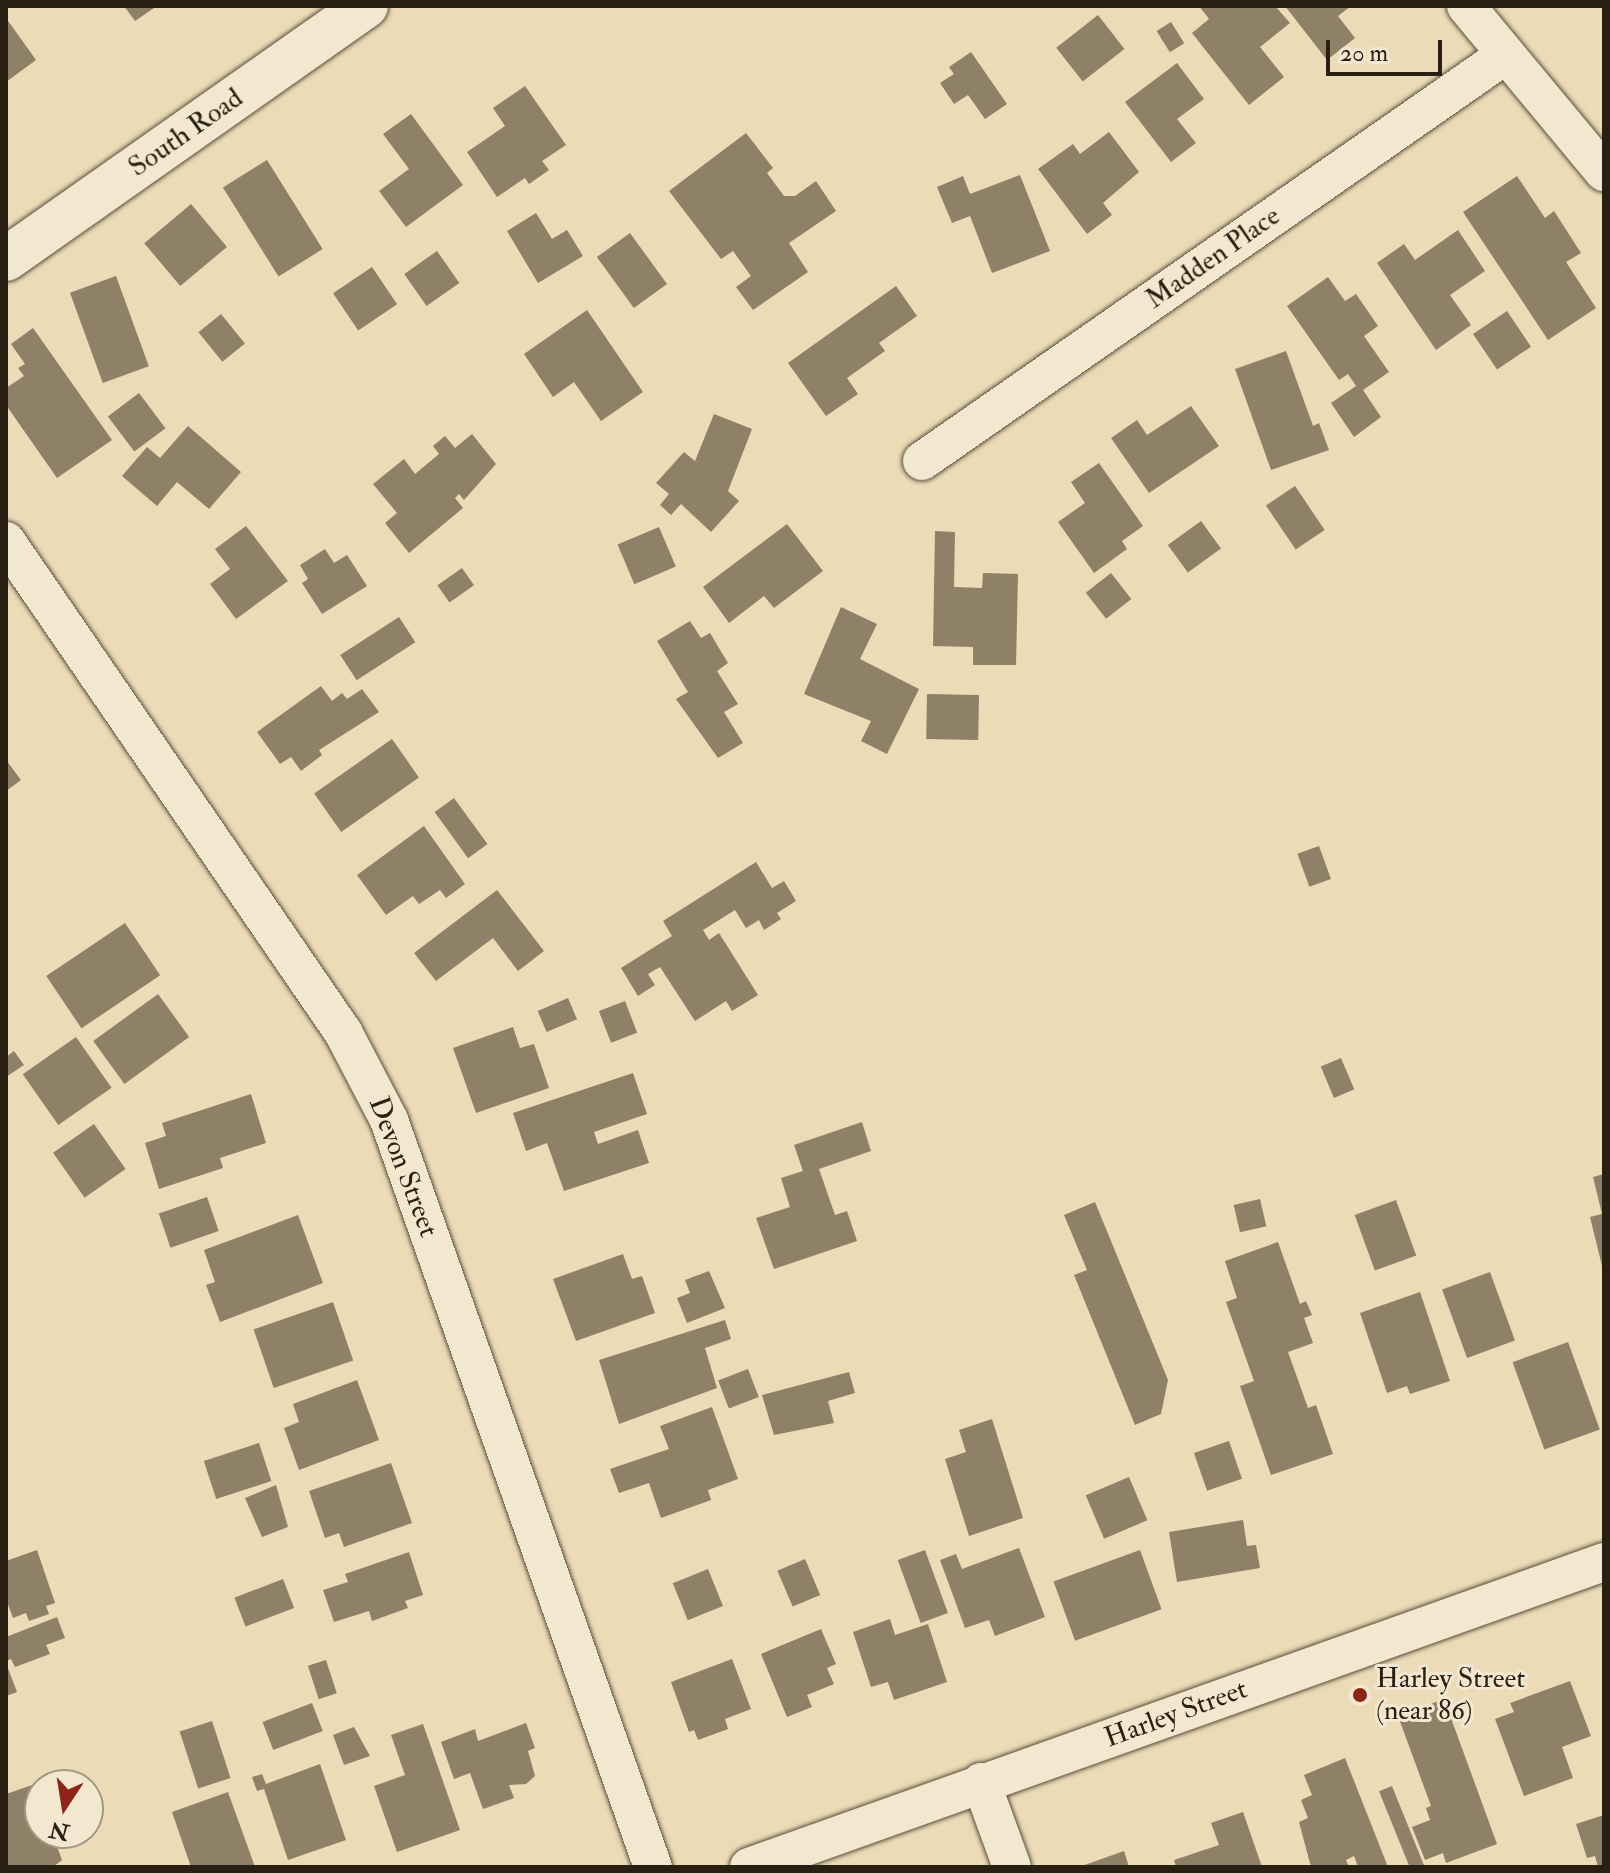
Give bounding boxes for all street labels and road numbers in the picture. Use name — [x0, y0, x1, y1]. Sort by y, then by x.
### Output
street label: South Road — [122, 81, 250, 185]
street label: Madden Place — [1139, 199, 1287, 317]
street label: Devon Street — [361, 1092, 445, 1242]
street label: Harley Street — [1100, 1673, 1252, 1755]

